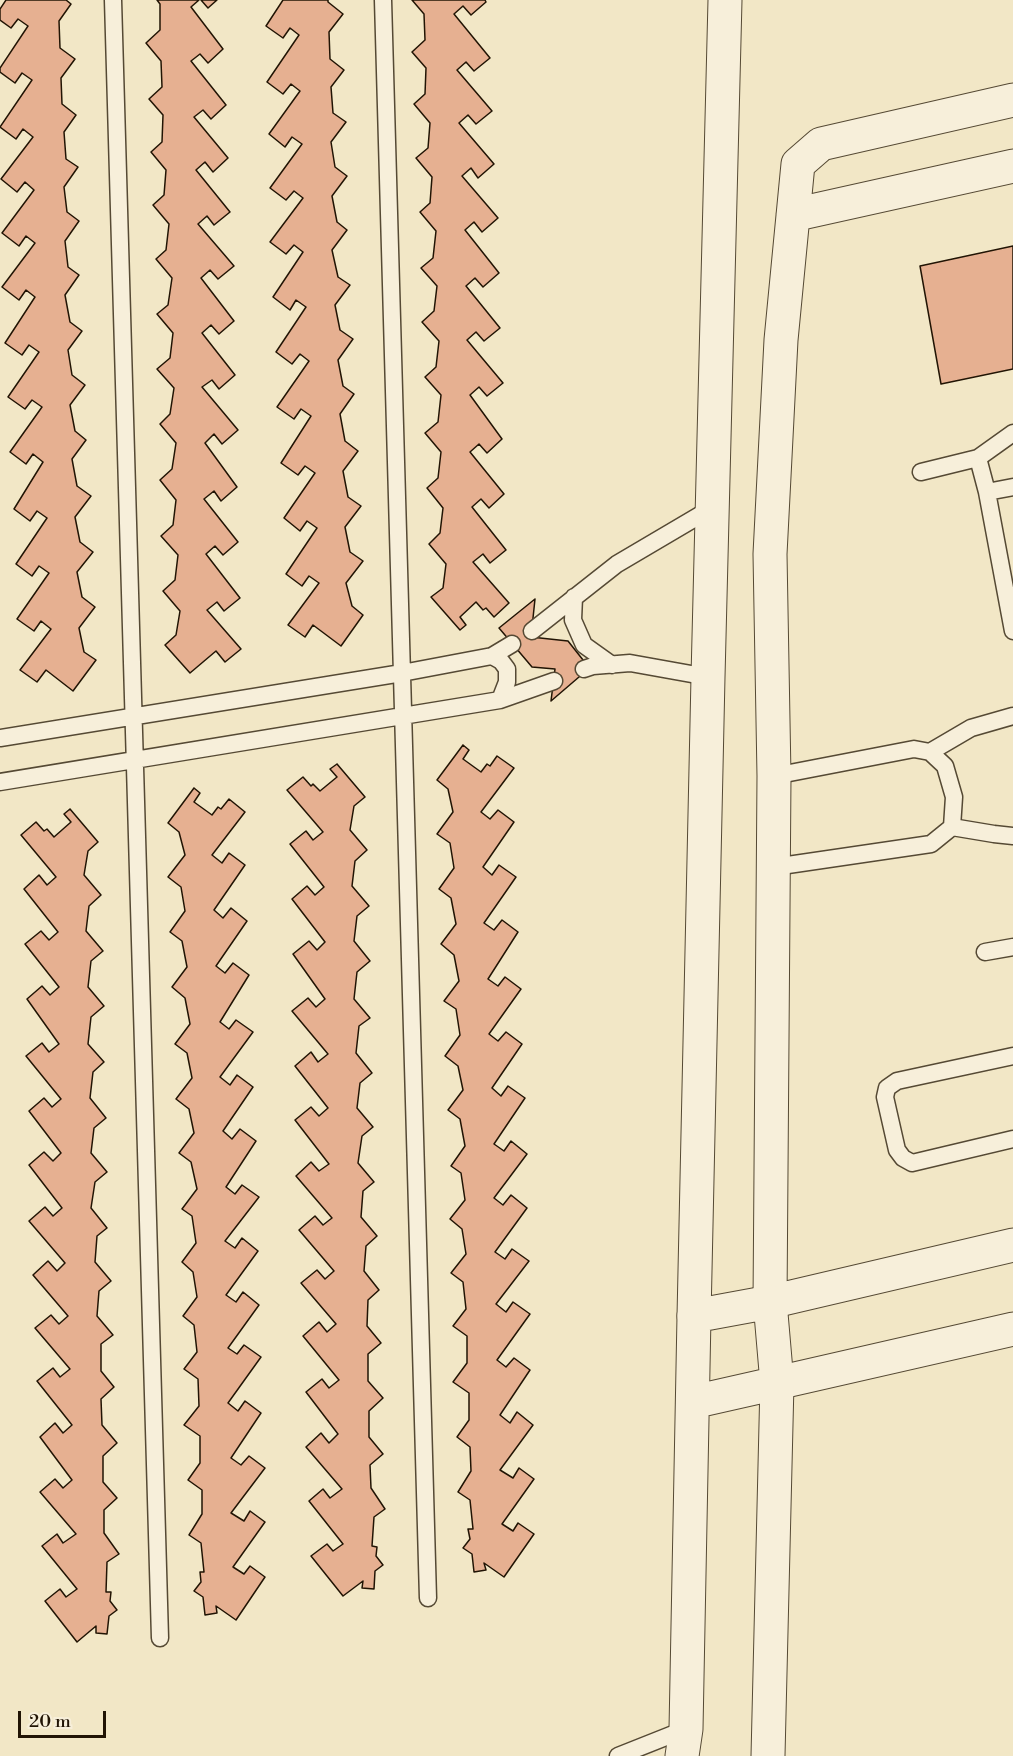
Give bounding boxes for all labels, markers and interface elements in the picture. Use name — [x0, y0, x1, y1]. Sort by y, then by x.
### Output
scale bar — [21, 1699, 110, 1737]
text: 20 m — [29, 1710, 71, 1733]

